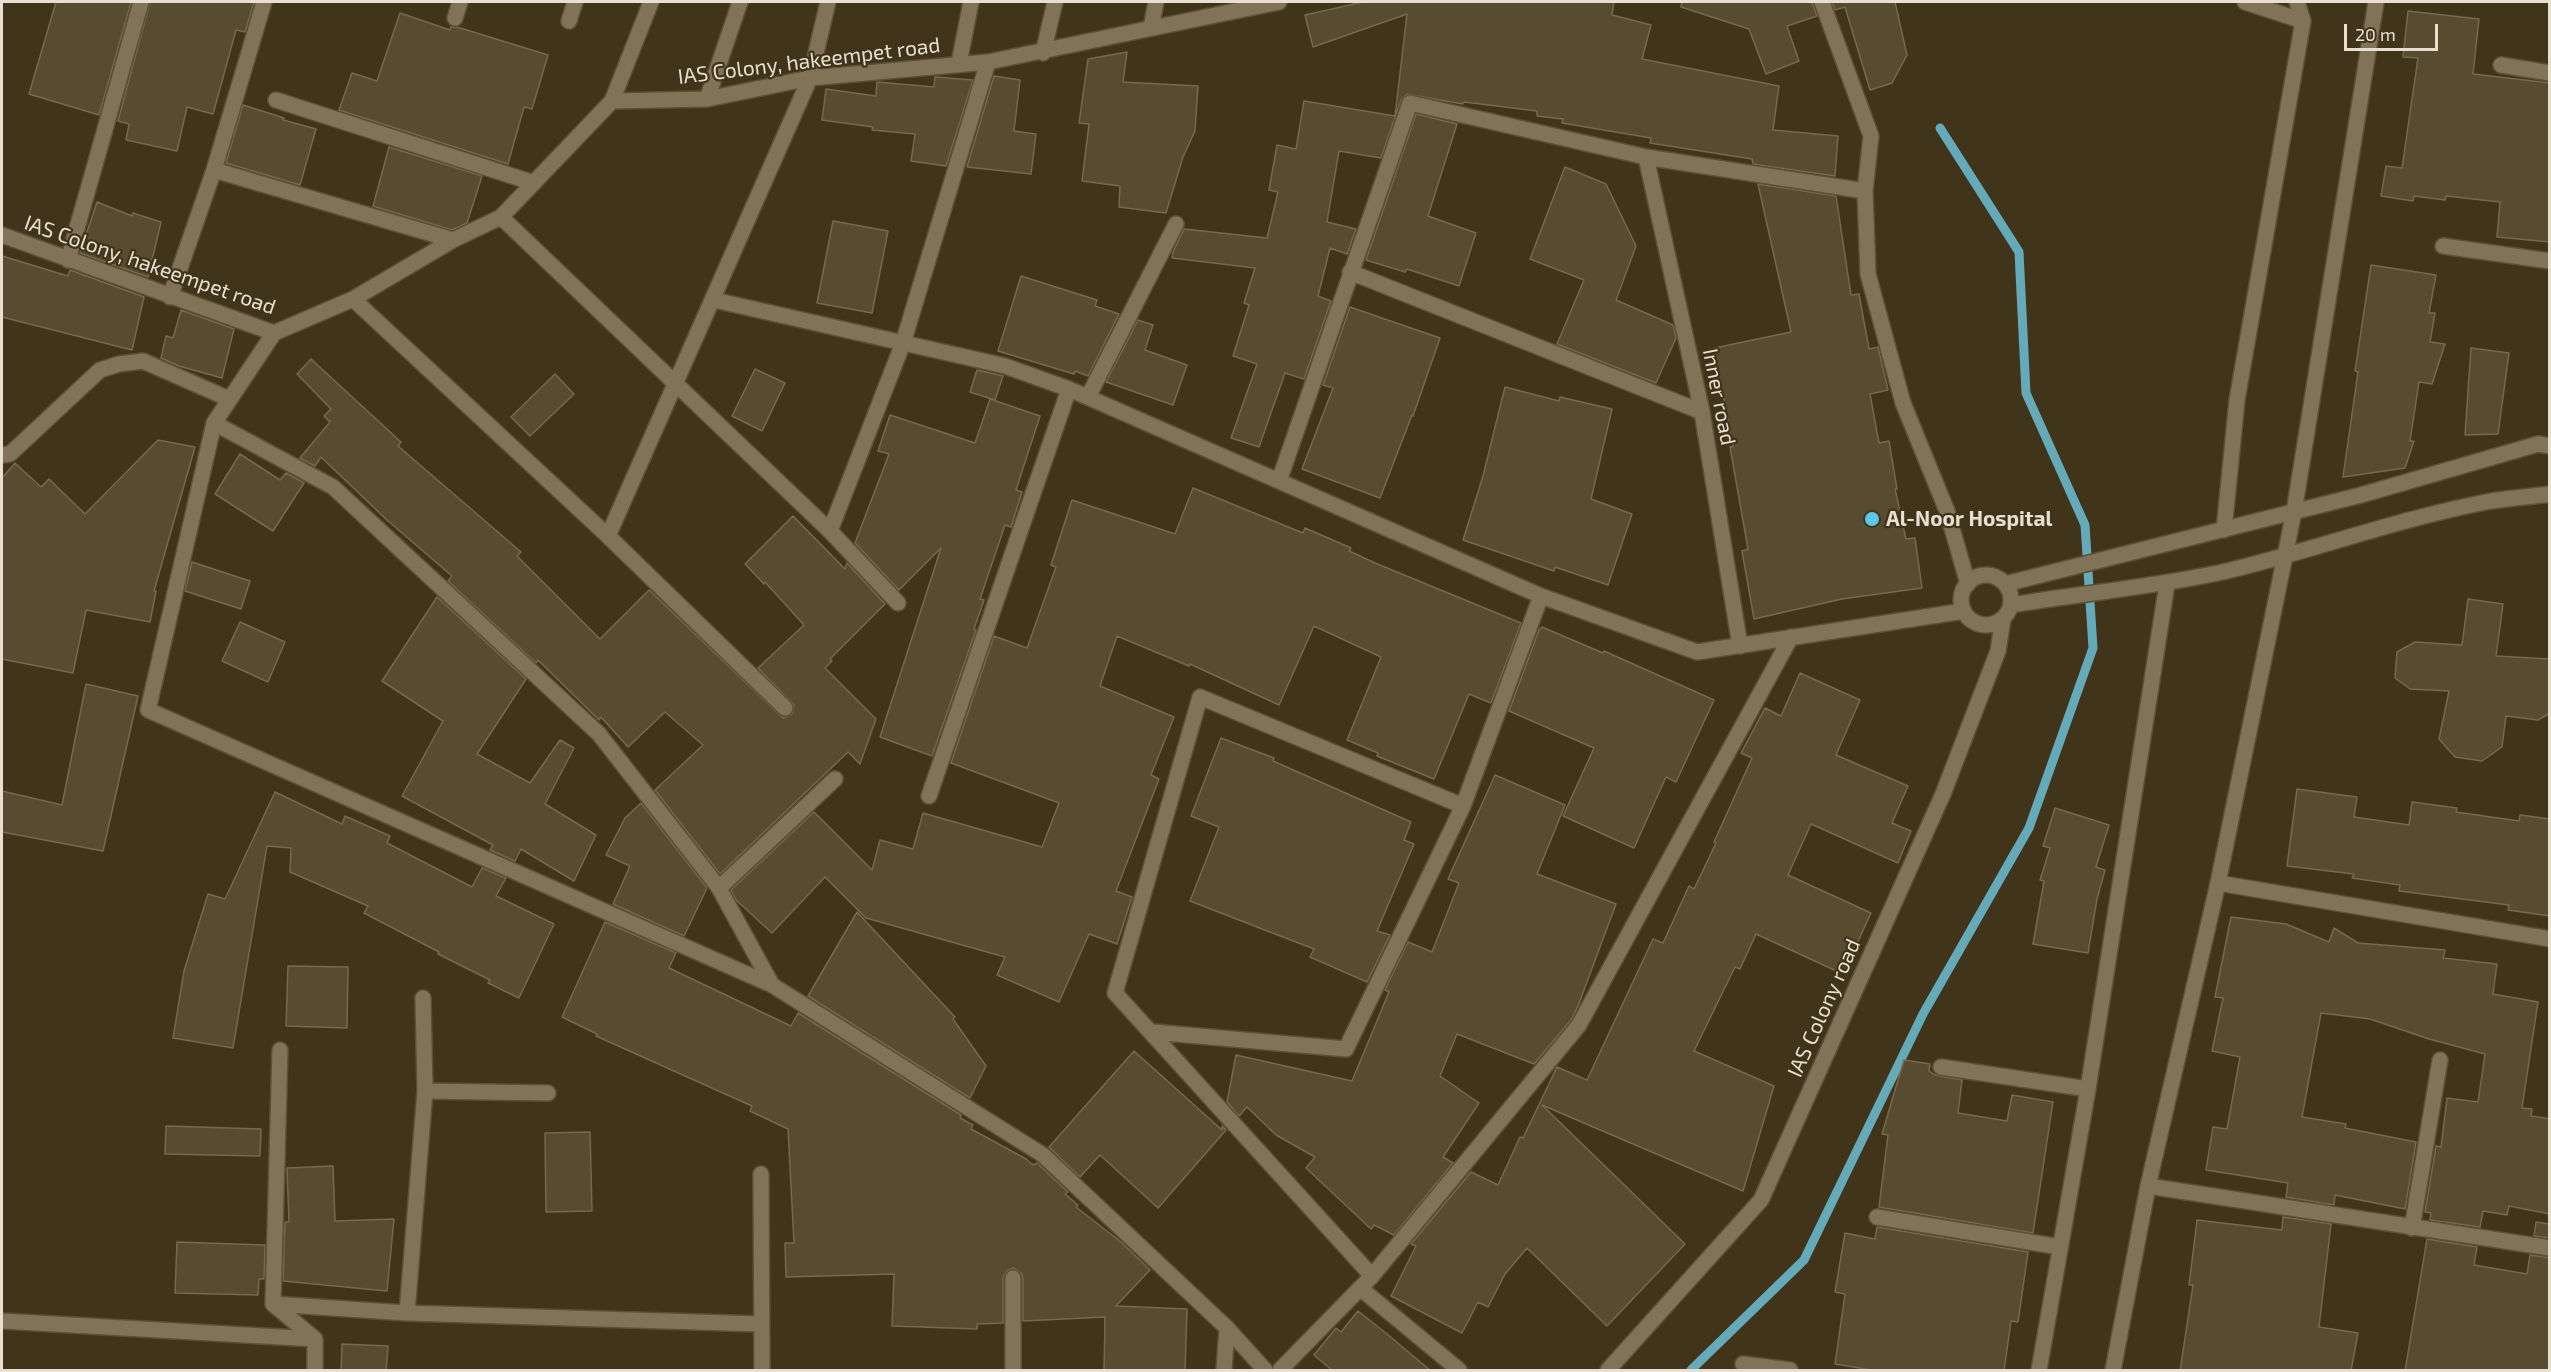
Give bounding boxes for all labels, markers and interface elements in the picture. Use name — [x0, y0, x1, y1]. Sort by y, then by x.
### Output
scale bar — [2347, 12, 2442, 50]
text: 20 m — [2355, 23, 2396, 45]
street label: IAS Colony, hakeempet road — [676, 32, 942, 90]
street label: IAS Colony, hakeempet road — [21, 210, 279, 320]
street label: Inner road — [1697, 347, 1741, 447]
place label: Al-Noor Hospital — [1886, 506, 2052, 532]
marker: Al-Noor Hospital — [1863, 510, 1881, 528]
street label: IAS Colony road — [1782, 935, 1866, 1081]

